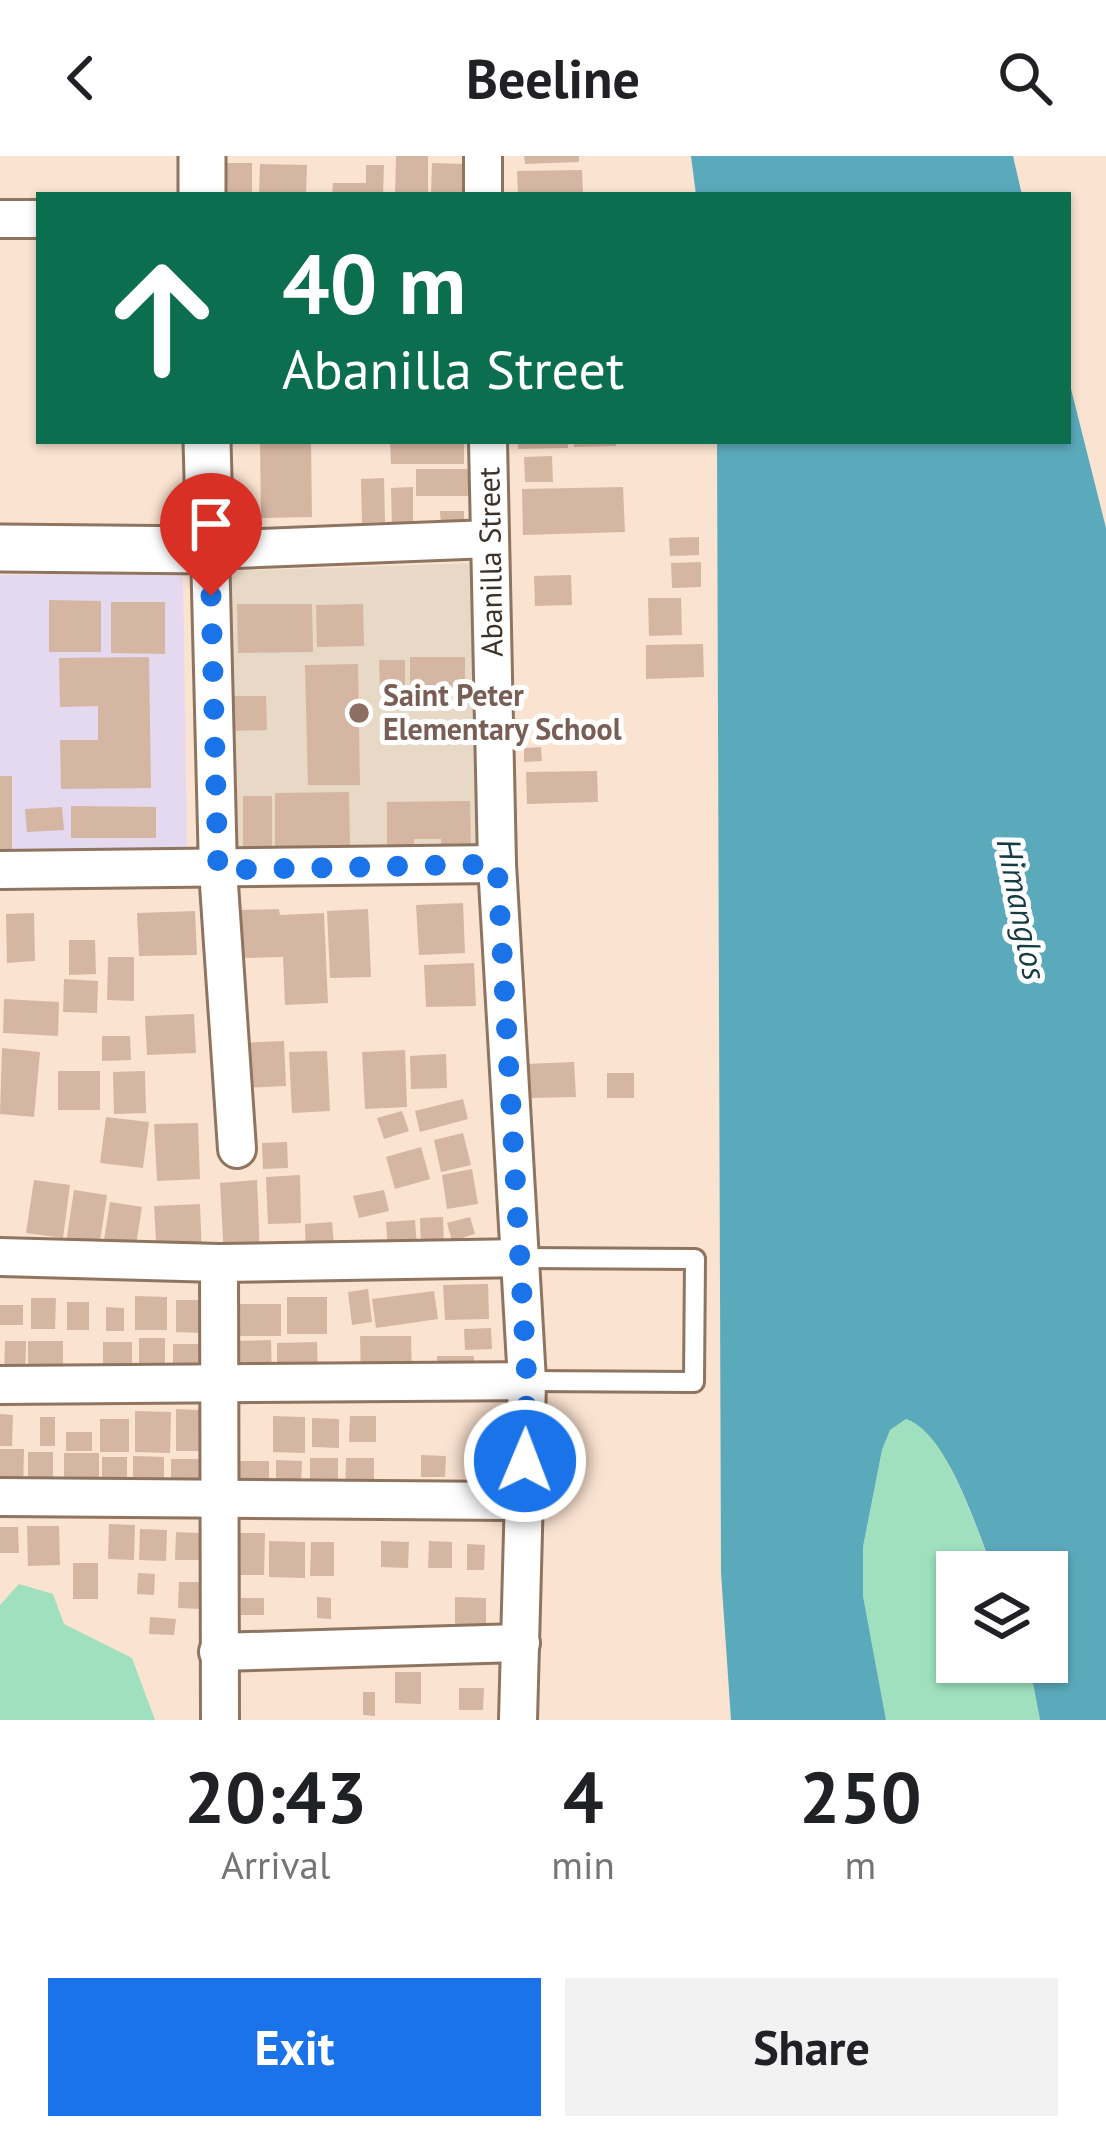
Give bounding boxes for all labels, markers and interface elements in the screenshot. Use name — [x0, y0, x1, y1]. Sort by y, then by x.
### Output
text: Beeline — [466, 43, 640, 113]
icon: back — [48, 45, 114, 111]
icon: search — [992, 45, 1058, 111]
text: 40 m — [282, 228, 466, 337]
icon: ahead — [84, 240, 240, 396]
text: Abanilla Street — [282, 334, 624, 404]
street label: Abanilla Street — [468, 467, 511, 657]
pin — [160, 473, 262, 596]
icon: arrive — [178, 491, 244, 557]
place label: Saint Peter Elementary School — [383, 675, 622, 748]
marker: Saint Peter Elementary School — [346, 700, 372, 726]
water label: Himanglos — [988, 834, 1057, 983]
position arrow — [462, 1398, 588, 1524]
map controls — [936, 1551, 1068, 1683]
button: layers — [936, 1551, 1068, 1683]
text: 20:43 — [184, 1750, 367, 1843]
text: 4 — [563, 1750, 604, 1843]
text: 250 — [799, 1750, 922, 1843]
text: Arrival — [221, 1839, 330, 1890]
text: min — [551, 1839, 615, 1890]
text: m — [845, 1839, 876, 1890]
button: Exit — [48, 1978, 541, 2116]
button: Share — [565, 1978, 1058, 2116]

